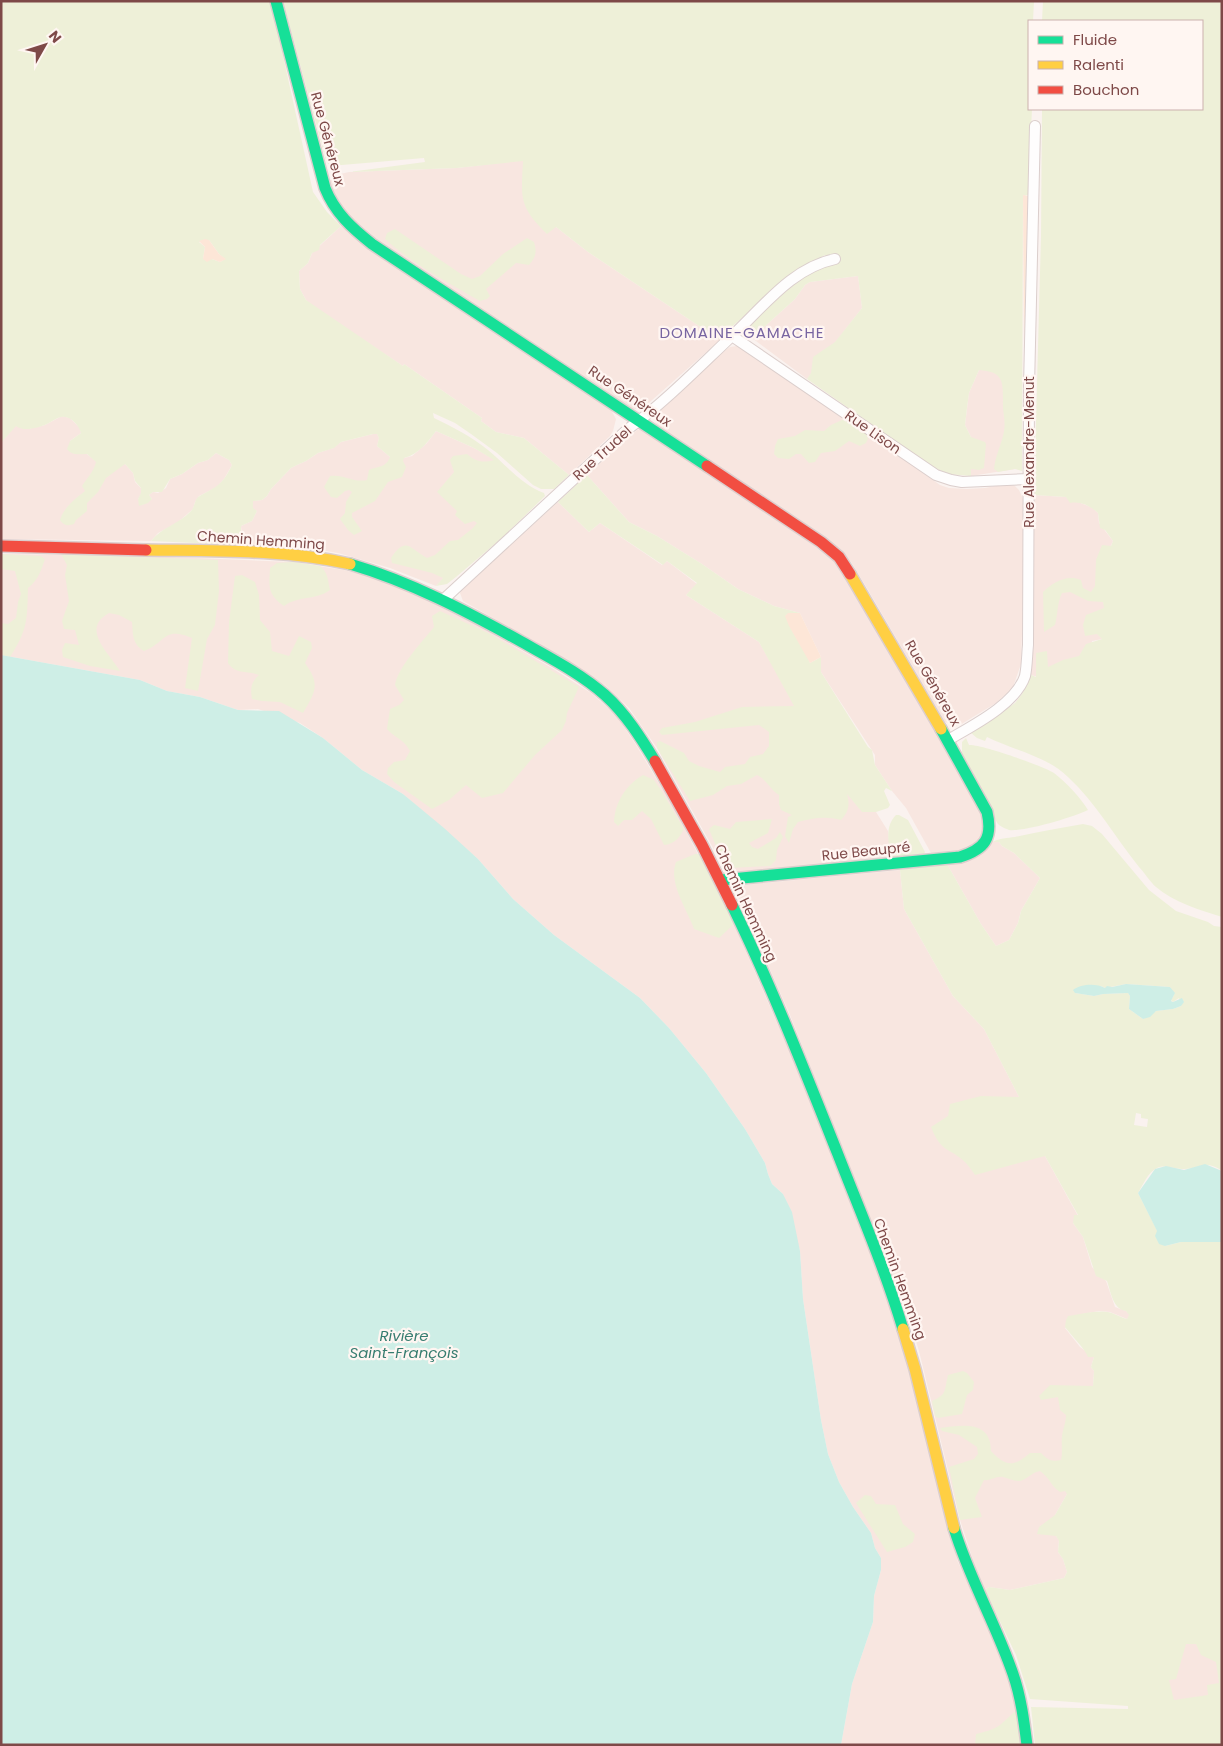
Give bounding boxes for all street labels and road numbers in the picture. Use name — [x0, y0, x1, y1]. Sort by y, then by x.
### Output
street label: Rue Généreux — [306, 90, 350, 189]
street label: Rue Généreux — [584, 361, 676, 431]
street label: Rue Alexandre-Menut — [1019, 376, 1039, 528]
street label: Rue Lison — [841, 405, 905, 459]
street label: Rue Trudel — [568, 421, 636, 485]
street label: Chemin Hemming — [196, 526, 326, 554]
street label: Rue Généreux — [900, 636, 966, 730]
street label: Rue Beaupré — [821, 836, 912, 866]
street label: Chemin Hemming — [710, 841, 782, 965]
street label: Chemin Hemming — [869, 1215, 931, 1343]

